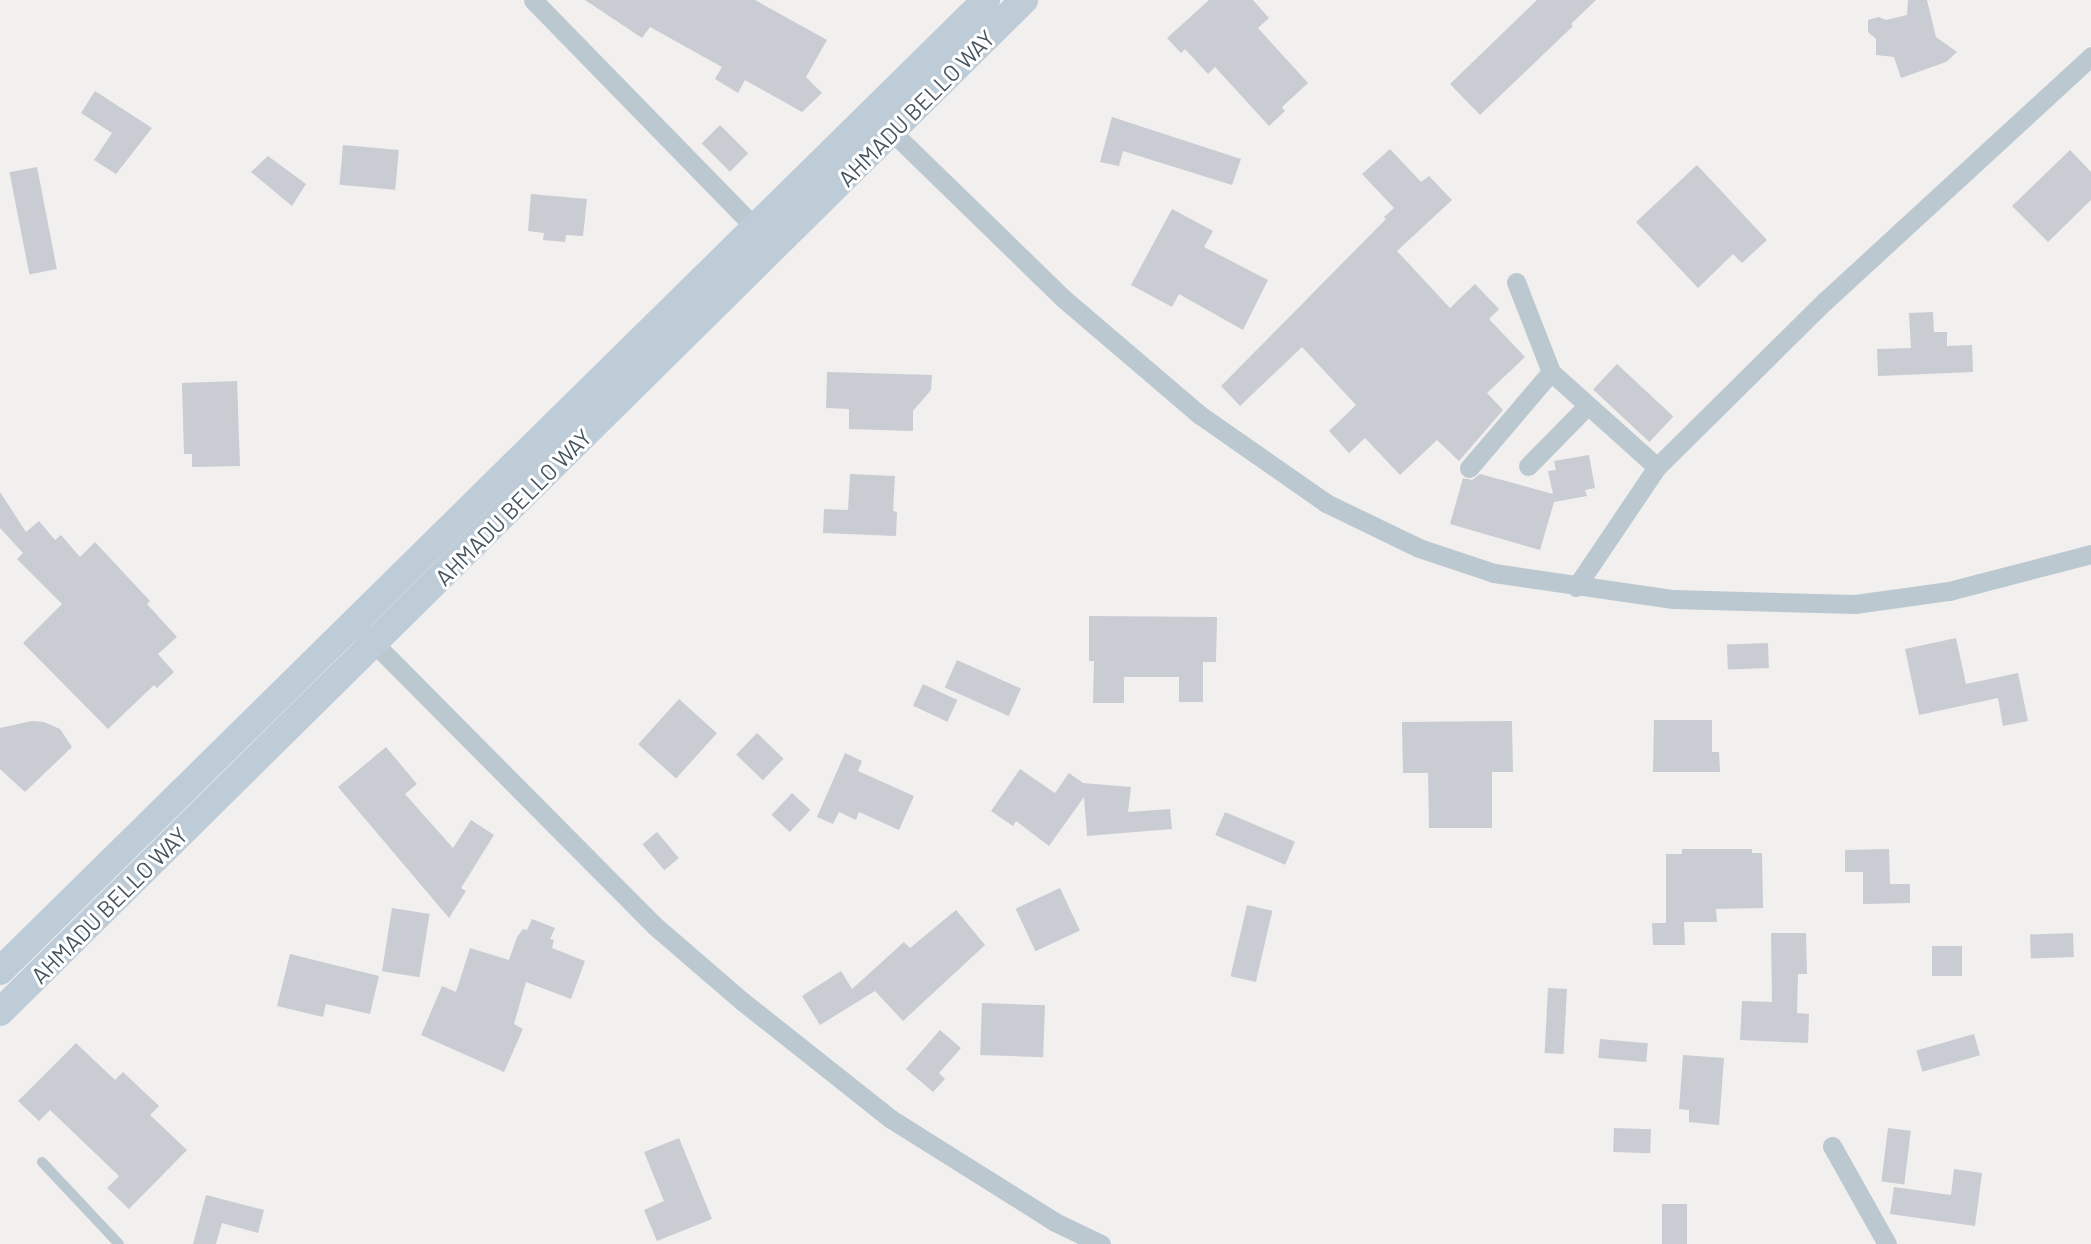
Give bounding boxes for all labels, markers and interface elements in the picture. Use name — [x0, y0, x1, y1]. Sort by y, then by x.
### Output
street label: AHMADU BELLO WAY — [832, 24, 1000, 192]
street label: AHMADU BELLO WAY — [429, 423, 597, 591]
street label: AHMADU BELLO WAY — [25, 821, 193, 989]

